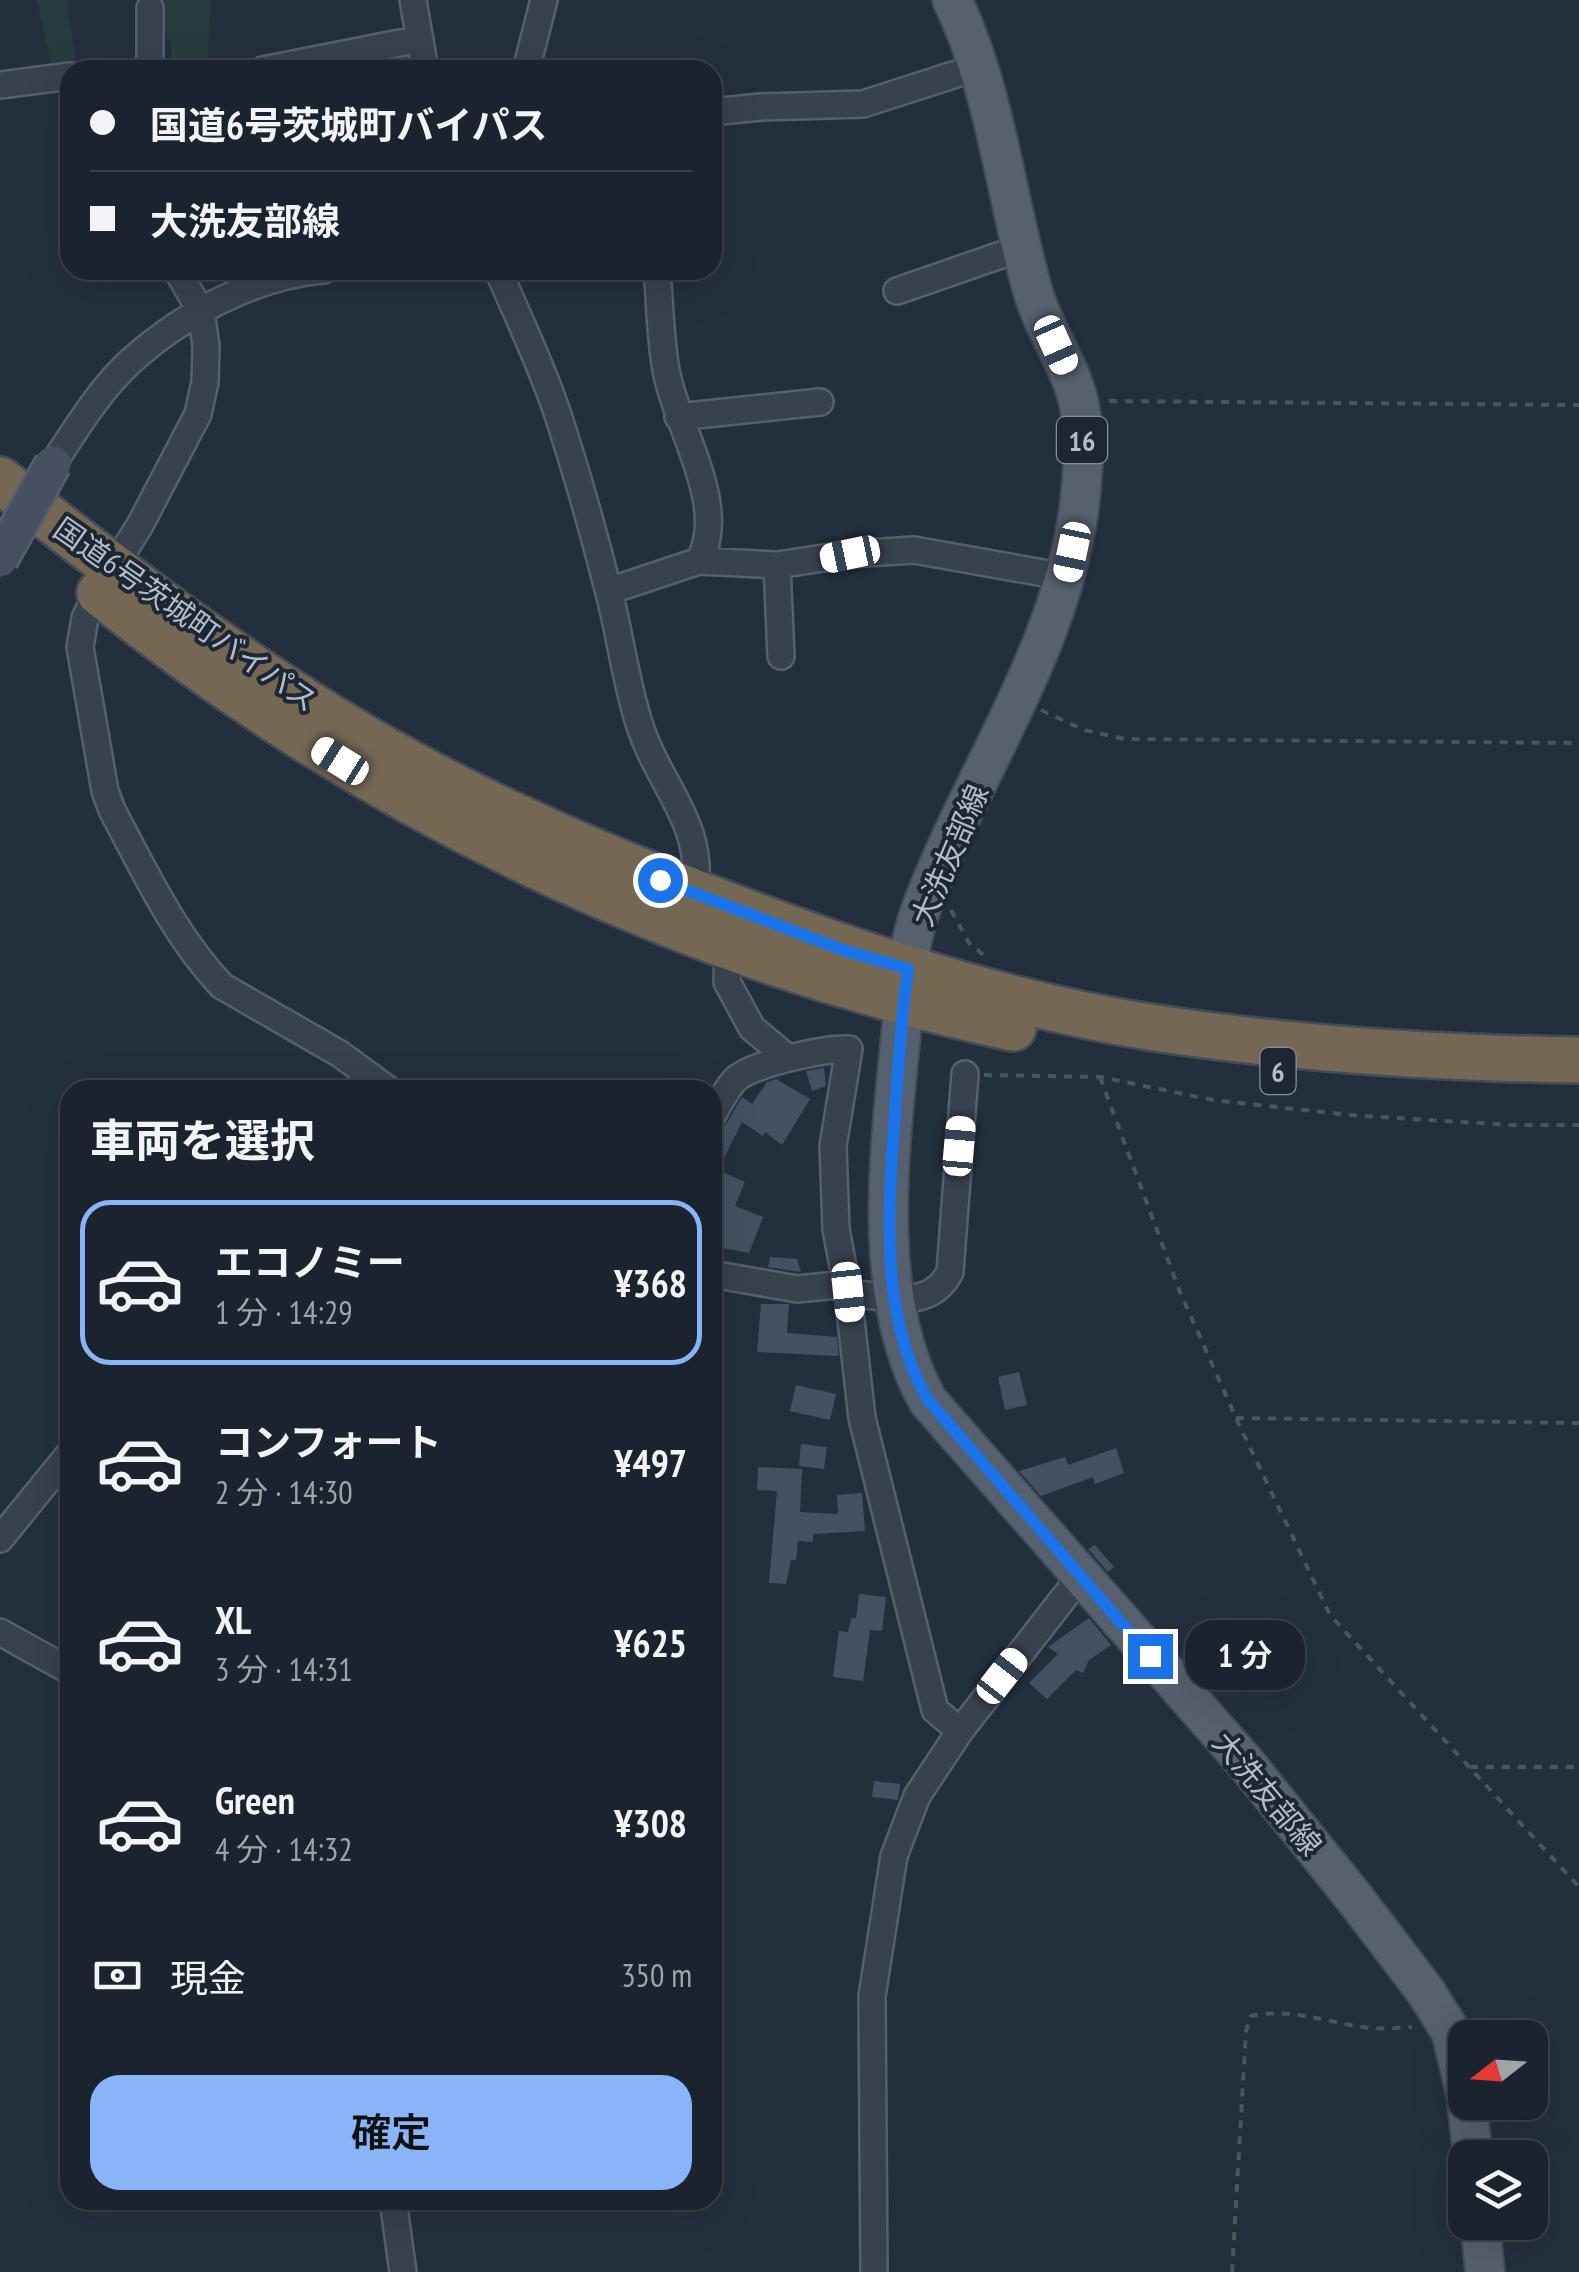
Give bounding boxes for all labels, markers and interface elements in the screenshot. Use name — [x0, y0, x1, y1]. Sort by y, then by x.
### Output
text: 国道6号茨城町バイパス — [150, 100, 547, 149]
text: 大洗友部線 — [150, 196, 340, 245]
car — [1030, 311, 1082, 379]
road number: 16 — [1057, 417, 1107, 463]
street label: 国道6号茨城町バイパス — [47, 508, 325, 720]
car — [1051, 520, 1093, 584]
car — [818, 533, 882, 575]
car — [307, 732, 373, 790]
street label: 大洗友部線 — [902, 778, 996, 932]
route start — [638, 858, 683, 903]
road number: 6 — [1260, 1048, 1296, 1094]
text: 車両を選択 — [90, 1111, 315, 1169]
car — [941, 1115, 977, 1177]
text: エコノミー — [215, 1237, 405, 1286]
icon: car — [95, 1238, 185, 1328]
text: ¥368 — [614, 1258, 687, 1307]
car — [830, 1261, 866, 1323]
text: 1 分 · 14:29 — [215, 1291, 353, 1333]
text: コンフォート — [215, 1417, 442, 1466]
icon: car — [95, 1418, 185, 1508]
text: ¥497 — [614, 1438, 687, 1487]
text: 2 分 · 14:30 — [215, 1471, 353, 1513]
text: XL — [215, 1595, 251, 1644]
icon: car — [95, 1598, 185, 1688]
text: ¥625 — [614, 1618, 687, 1667]
callout: 1 分 — [1185, 1621, 1305, 1691]
route end — [1128, 1634, 1173, 1679]
text: 1 分 — [1218, 1634, 1272, 1676]
car — [972, 1643, 1032, 1709]
text: 3 分 · 14:31 — [215, 1648, 353, 1690]
street label: 大洗友部線 — [1205, 1723, 1331, 1863]
text: Green — [215, 1775, 295, 1824]
icon: car — [95, 1778, 185, 1868]
text: ¥308 — [614, 1798, 687, 1847]
text: 4 分 · 14:32 — [215, 1828, 353, 1870]
icon: cash — [90, 1948, 145, 2003]
text: 現金 — [170, 1953, 246, 2002]
text: 350 m — [621, 1954, 692, 1996]
north arrow — [1448, 2020, 1548, 2120]
map controls — [1448, 2020, 1548, 2240]
button: 確定 — [90, 2075, 692, 2190]
button: layers — [1448, 2140, 1548, 2240]

